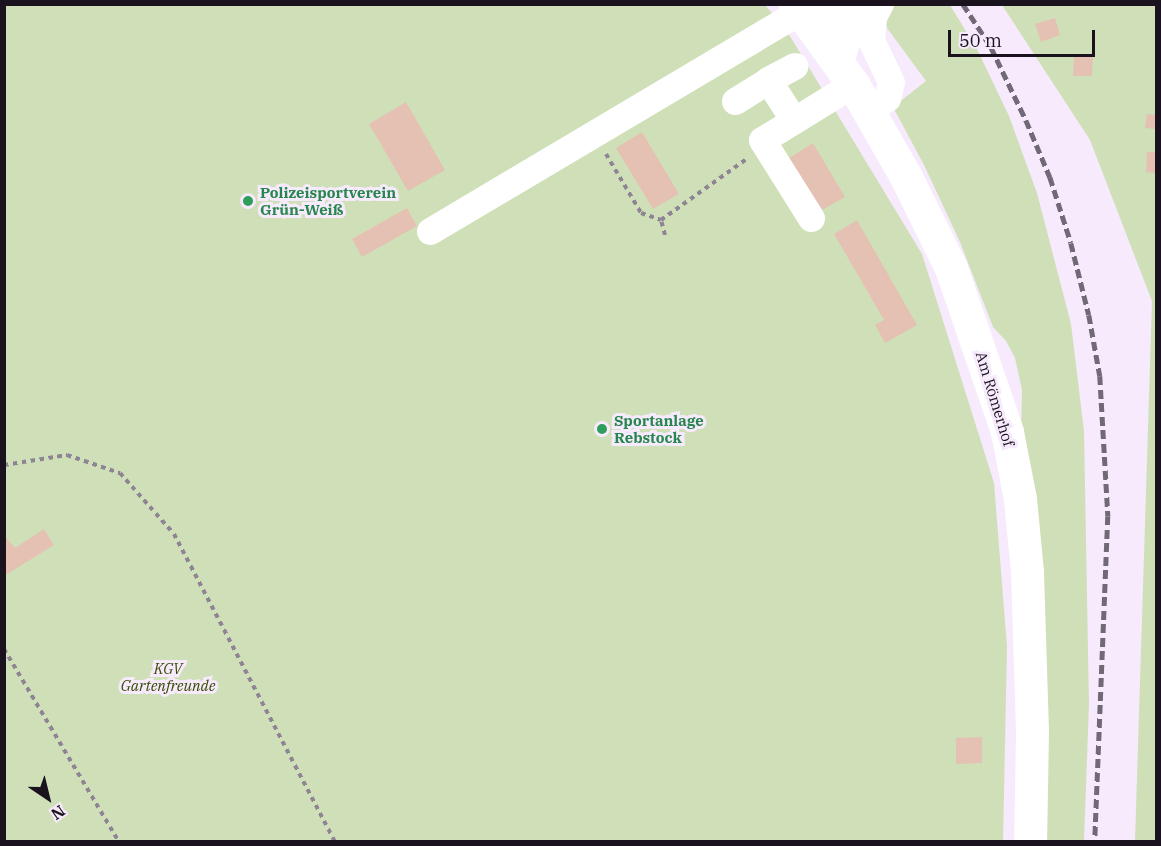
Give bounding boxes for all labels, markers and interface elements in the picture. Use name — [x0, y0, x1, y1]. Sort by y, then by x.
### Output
scale bar — [951, 18, 1098, 56]
text: 50 m — [959, 29, 1002, 52]
place label: Polizeisportverein Grün-Weiß — [260, 183, 396, 218]
marker: Polizeisportverein Grün-Weiß — [241, 194, 255, 208]
street label: Am Römerhof — [972, 349, 1018, 449]
place label: Sportanlage Rebstock — [614, 411, 704, 446]
marker: Sportanlage Rebstock — [595, 422, 609, 436]
park label: KGV Gartenfreunde — [121, 659, 215, 694]
north arrow — [18, 768, 78, 828]
text: N — [47, 801, 69, 825]

